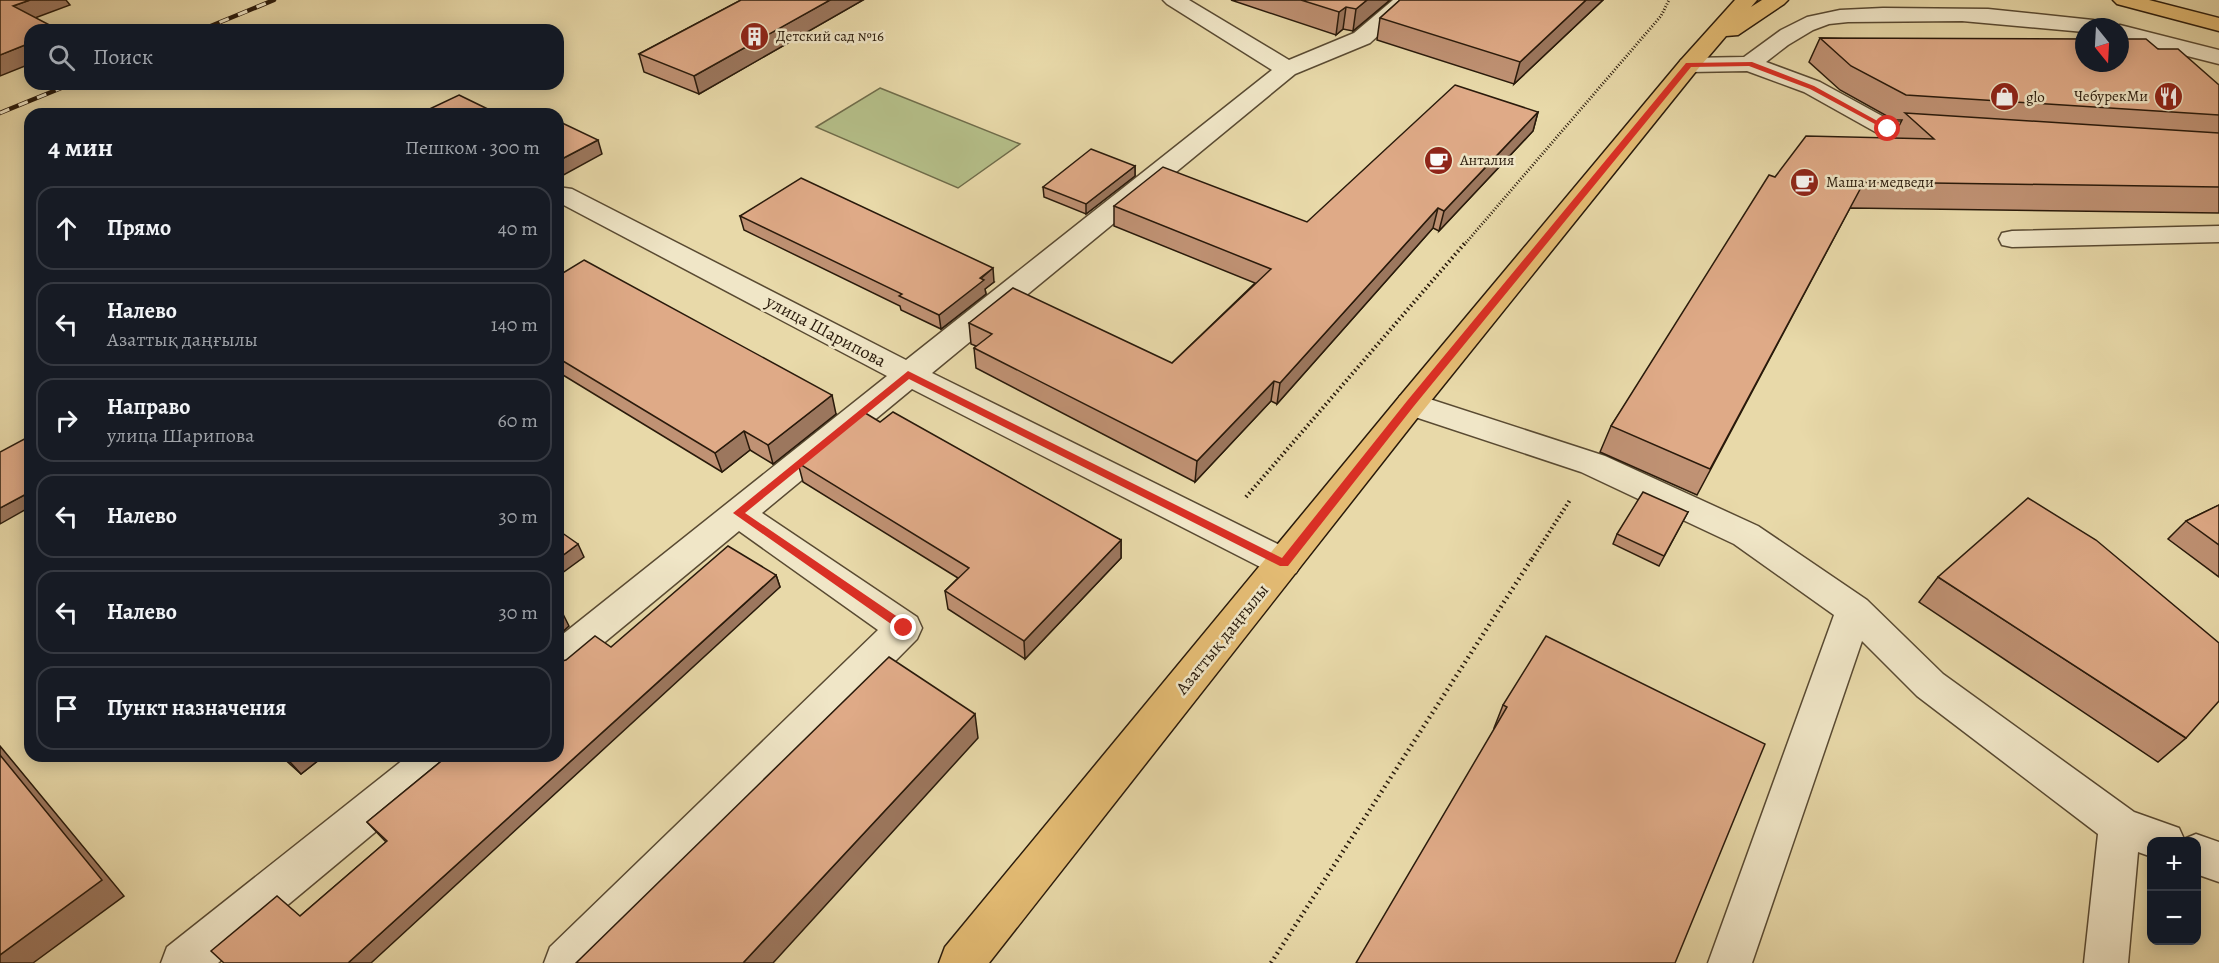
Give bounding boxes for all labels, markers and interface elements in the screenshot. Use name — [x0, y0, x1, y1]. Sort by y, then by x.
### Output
north arrow — [2075, 18, 2129, 72]
building icon: Детский сад №16 — [739, 20, 771, 52]
search box — [24, 24, 564, 90]
place label: Детский сад №16 — [776, 26, 884, 46]
icon: search — [45, 41, 78, 74]
text: Поиск — [93, 42, 153, 72]
restaurant icon: ЧебурекМи — [2153, 80, 2185, 112]
shop icon: glo — [1989, 81, 2021, 113]
place label: ЧебурекМи — [2074, 86, 2148, 106]
place label: glo — [2026, 87, 2045, 107]
route start — [1874, 115, 1900, 141]
text: 4 мин — [48, 130, 113, 165]
text: Пешком · 300 m — [405, 134, 540, 161]
cafe icon: Анталия — [1423, 144, 1455, 176]
place label: Анталия — [1459, 150, 1514, 170]
cafe icon: Маша и медведи — [1789, 166, 1821, 198]
place label: Маша и медведи — [1826, 172, 1934, 192]
icon: ahead — [50, 212, 83, 245]
text: Прямо — [107, 213, 171, 243]
text: 40 m — [498, 215, 538, 242]
street label: улица Шарипова — [761, 289, 891, 373]
text: Налево — [107, 296, 177, 326]
icon: left — [50, 308, 83, 341]
text: 140 m — [491, 311, 538, 338]
text: Азаттық даңғылы — [107, 326, 258, 353]
text: Направо — [107, 392, 190, 422]
icon: right — [50, 404, 83, 437]
text: 60 m — [498, 407, 538, 434]
text: улица Шарипова — [107, 422, 255, 449]
icon: left — [50, 500, 83, 533]
text: Налево — [107, 501, 177, 531]
text: 30 m — [498, 503, 538, 530]
street label: Азаттық даңғылы — [1169, 579, 1274, 700]
icon: left — [50, 596, 83, 629]
text: Налево — [107, 597, 177, 627]
text: 30 m — [498, 599, 538, 626]
route end — [890, 614, 916, 640]
icon: arrive — [50, 692, 83, 725]
text: Пункт назначения — [107, 693, 286, 723]
map controls — [2147, 837, 2201, 945]
button: + — [2147, 837, 2201, 891]
button: − — [2147, 891, 2201, 945]

